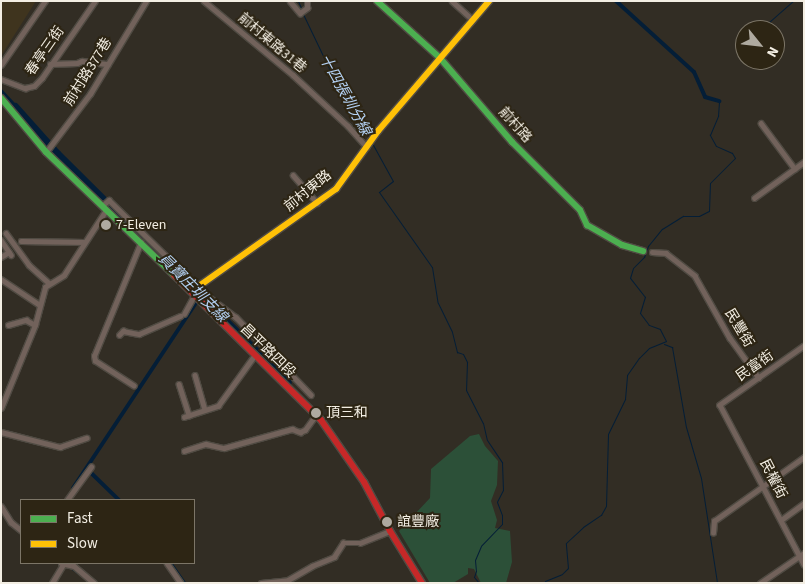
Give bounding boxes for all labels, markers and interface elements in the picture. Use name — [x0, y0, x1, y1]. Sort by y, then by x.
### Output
street label: 前村東路31巷 — [234, 10, 310, 76]
north arrow — [735, 20, 785, 70]
street label: 春亭三街 — [22, 23, 68, 79]
street label: 前村路377巷 — [61, 35, 115, 109]
text: N — [761, 43, 783, 61]
water label: 十四張圳分線 — [315, 51, 375, 139]
street label: 前村路 — [495, 104, 535, 146]
street label: 前村東路 — [281, 167, 335, 215]
place label: 7-Eleven — [116, 217, 166, 233]
marker: 7-Eleven — [100, 219, 112, 231]
water label: 員寶庄圳支線 — [155, 250, 231, 326]
street label: 民豐街 — [721, 306, 757, 350]
street label: 昌平路四段 — [237, 321, 299, 381]
street label: 民富街 — [733, 347, 777, 385]
place label: 頂三和 — [326, 405, 368, 421]
marker: 頂三和 — [310, 407, 322, 419]
street label: 民權街 — [756, 456, 790, 502]
legend — [20, 499, 195, 564]
text: Fast — [67, 508, 93, 529]
place label: 誼豐廠 — [397, 514, 439, 530]
marker: 誼豐廠 — [381, 516, 393, 528]
text: Slow — [67, 533, 98, 554]

